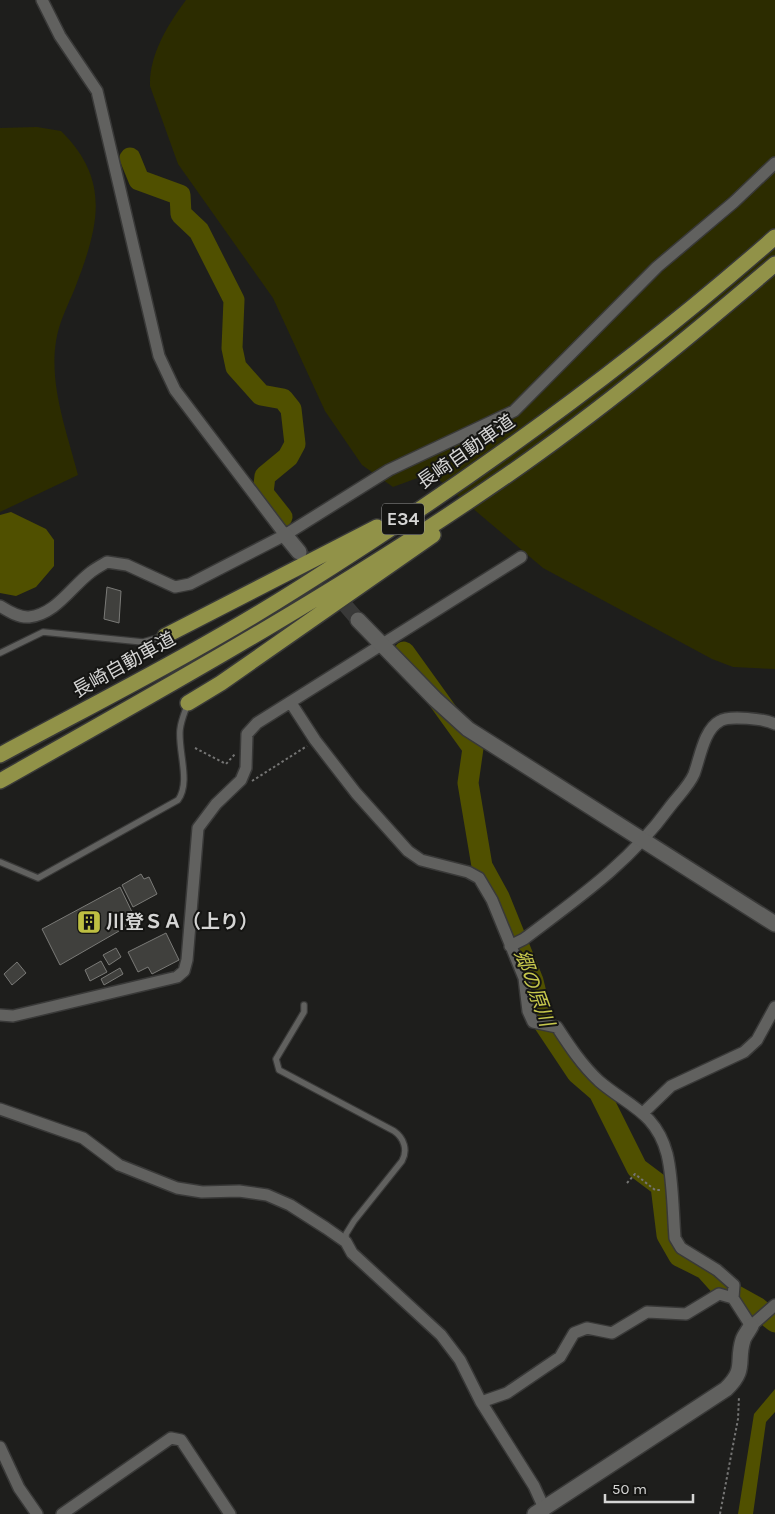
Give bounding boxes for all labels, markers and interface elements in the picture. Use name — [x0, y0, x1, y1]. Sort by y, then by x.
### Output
street label: 長崎自動車道 — [413, 410, 519, 494]
road number: E34 — [382, 504, 424, 534]
street label: 長崎自動車道 — [69, 628, 179, 702]
building icon: 川登ＳＡ（上り） — [76, 909, 102, 935]
place label: 川登ＳＡ（上り） — [106, 911, 258, 933]
water label: 郷の原川 — [510, 946, 559, 1031]
scale bar — [605, 1472, 692, 1504]
text: 50 m — [612, 1480, 647, 1498]

